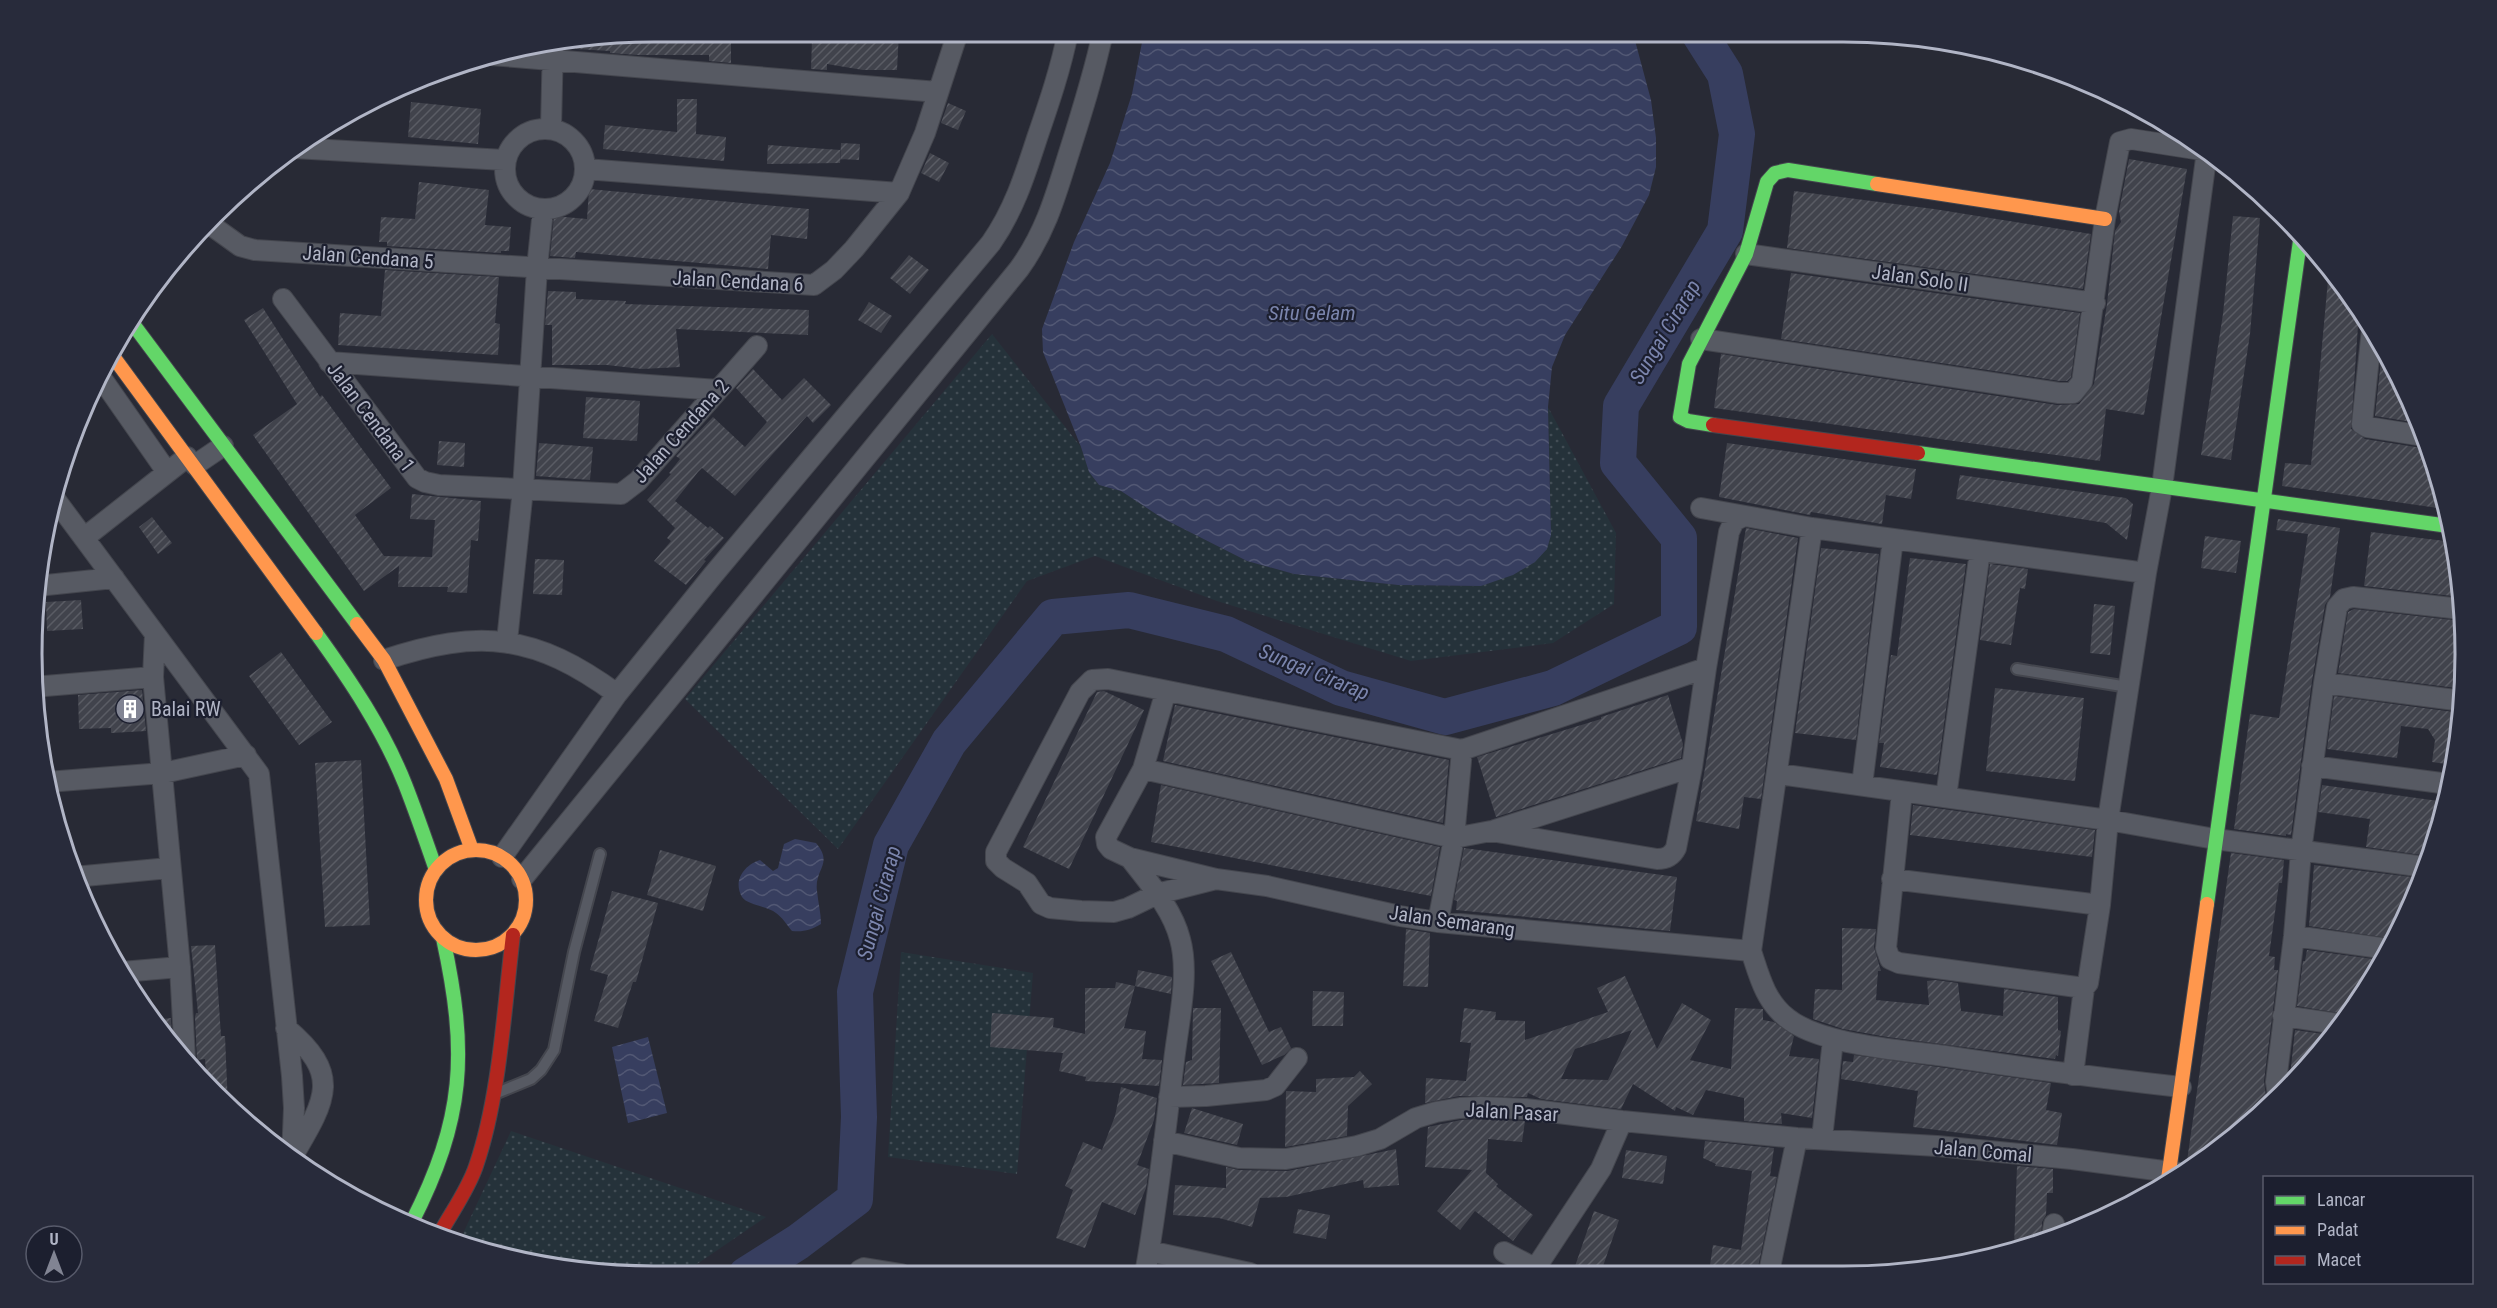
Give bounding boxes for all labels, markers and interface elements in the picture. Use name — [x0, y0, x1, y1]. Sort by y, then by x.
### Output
street label: Jalan Cendana 5 — [302, 240, 434, 274]
street label: Jalan Solo II — [1870, 259, 1970, 297]
street label: Jalan Cendana 6 — [672, 266, 804, 296]
water label: Sungai Cirarap — [1625, 276, 1705, 388]
water label: Situ Gelam — [1268, 301, 1356, 325]
street label: Jalan Cendana 1 — [322, 357, 420, 477]
street label: Jalan Cendana 2 — [628, 374, 734, 488]
water label: Sungai Cirarap — [1255, 639, 1373, 705]
building icon: Balai RW — [114, 693, 146, 725]
place label: Balai RW — [151, 697, 221, 721]
water label: Sungai Cirarap — [852, 843, 906, 963]
street label: Jalan Semarang — [1387, 900, 1517, 942]
street label: Jalan Pasar — [1465, 1098, 1559, 1126]
street label: Jalan Comal — [1933, 1135, 2033, 1167]
legend — [2263, 1176, 2473, 1284]
text: Lancar — [2317, 1189, 2366, 1210]
text: Padat — [2317, 1219, 2358, 1240]
north arrow — [24, 1224, 84, 1284]
text: U — [49, 1230, 59, 1249]
text: Macet — [2317, 1249, 2361, 1270]

